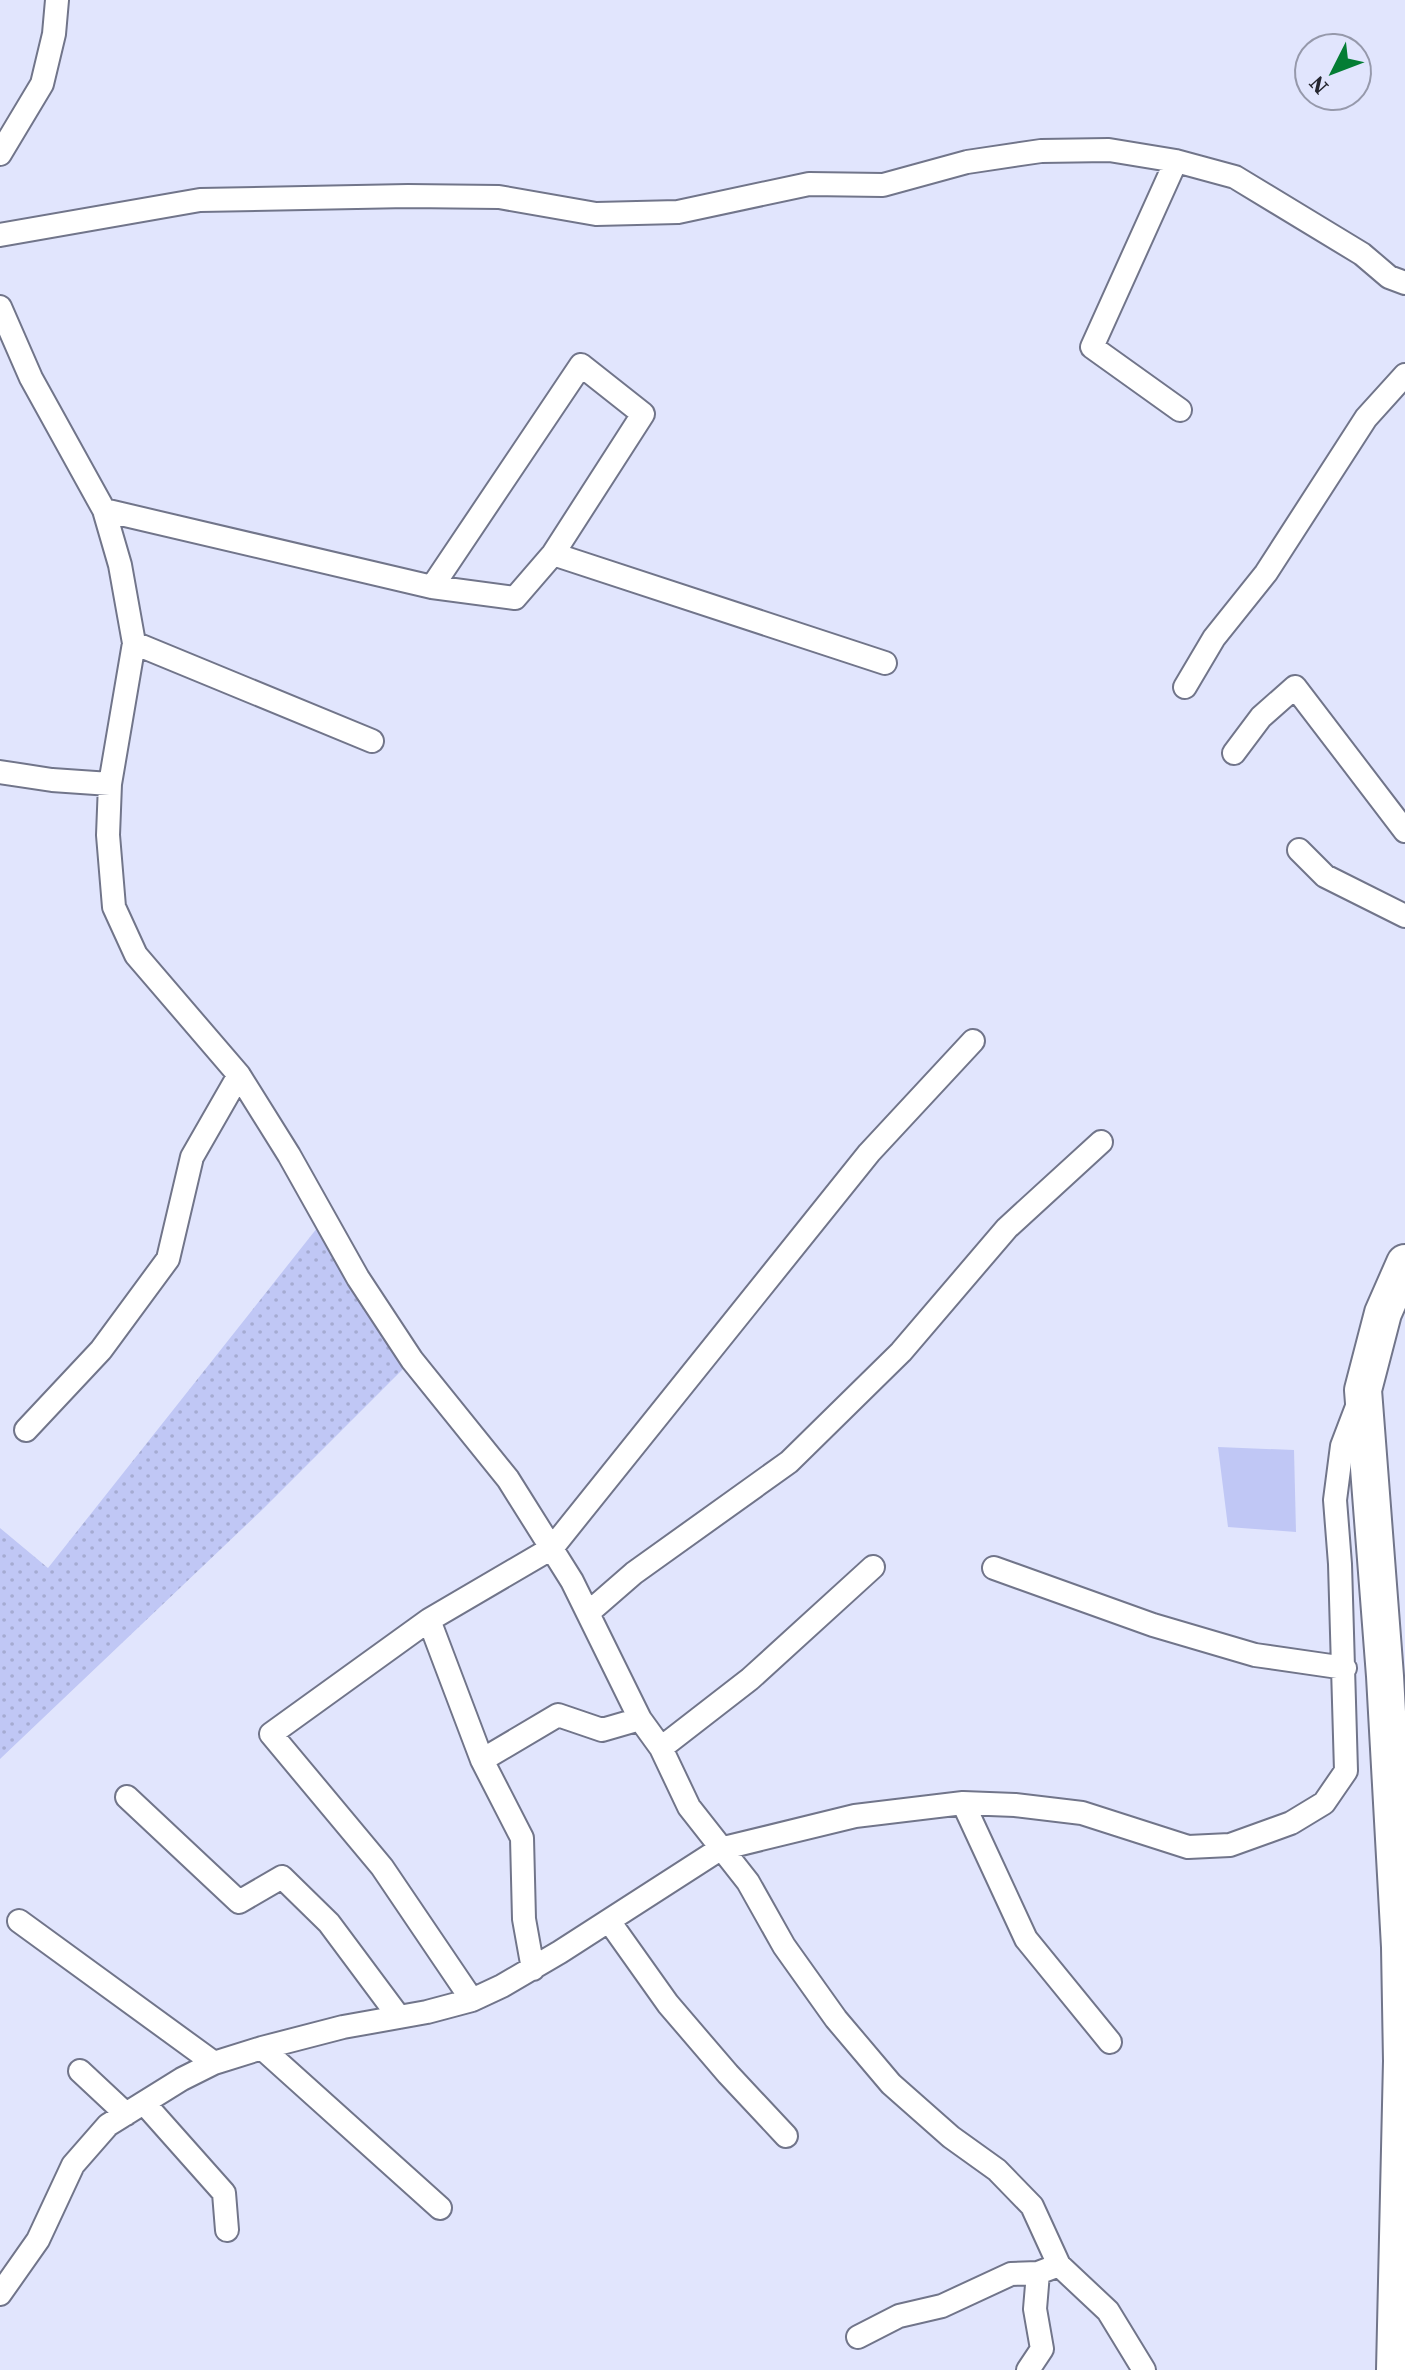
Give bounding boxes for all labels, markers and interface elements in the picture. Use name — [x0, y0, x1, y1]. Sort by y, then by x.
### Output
north arrow — [1293, 32, 1373, 112]
text: N — [1302, 69, 1335, 101]

